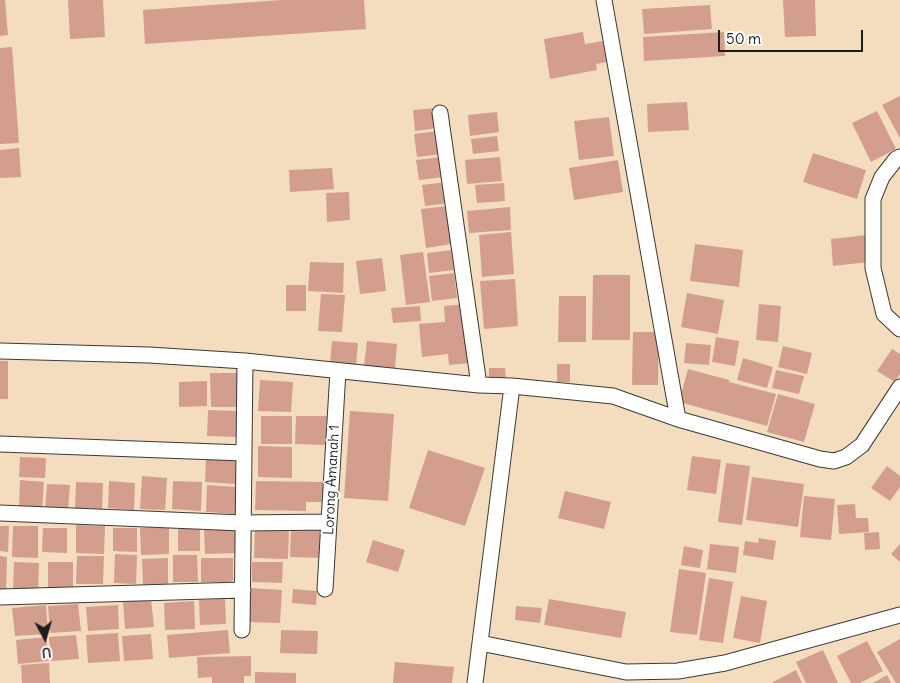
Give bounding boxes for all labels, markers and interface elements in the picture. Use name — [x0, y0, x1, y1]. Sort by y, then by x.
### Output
scale bar — [720, 20, 865, 52]
text: 50 m — [726, 29, 761, 48]
street label: Lorong Amanah 1 — [321, 424, 343, 536]
north arrow — [20, 613, 70, 663]
text: U — [41, 643, 52, 662]

